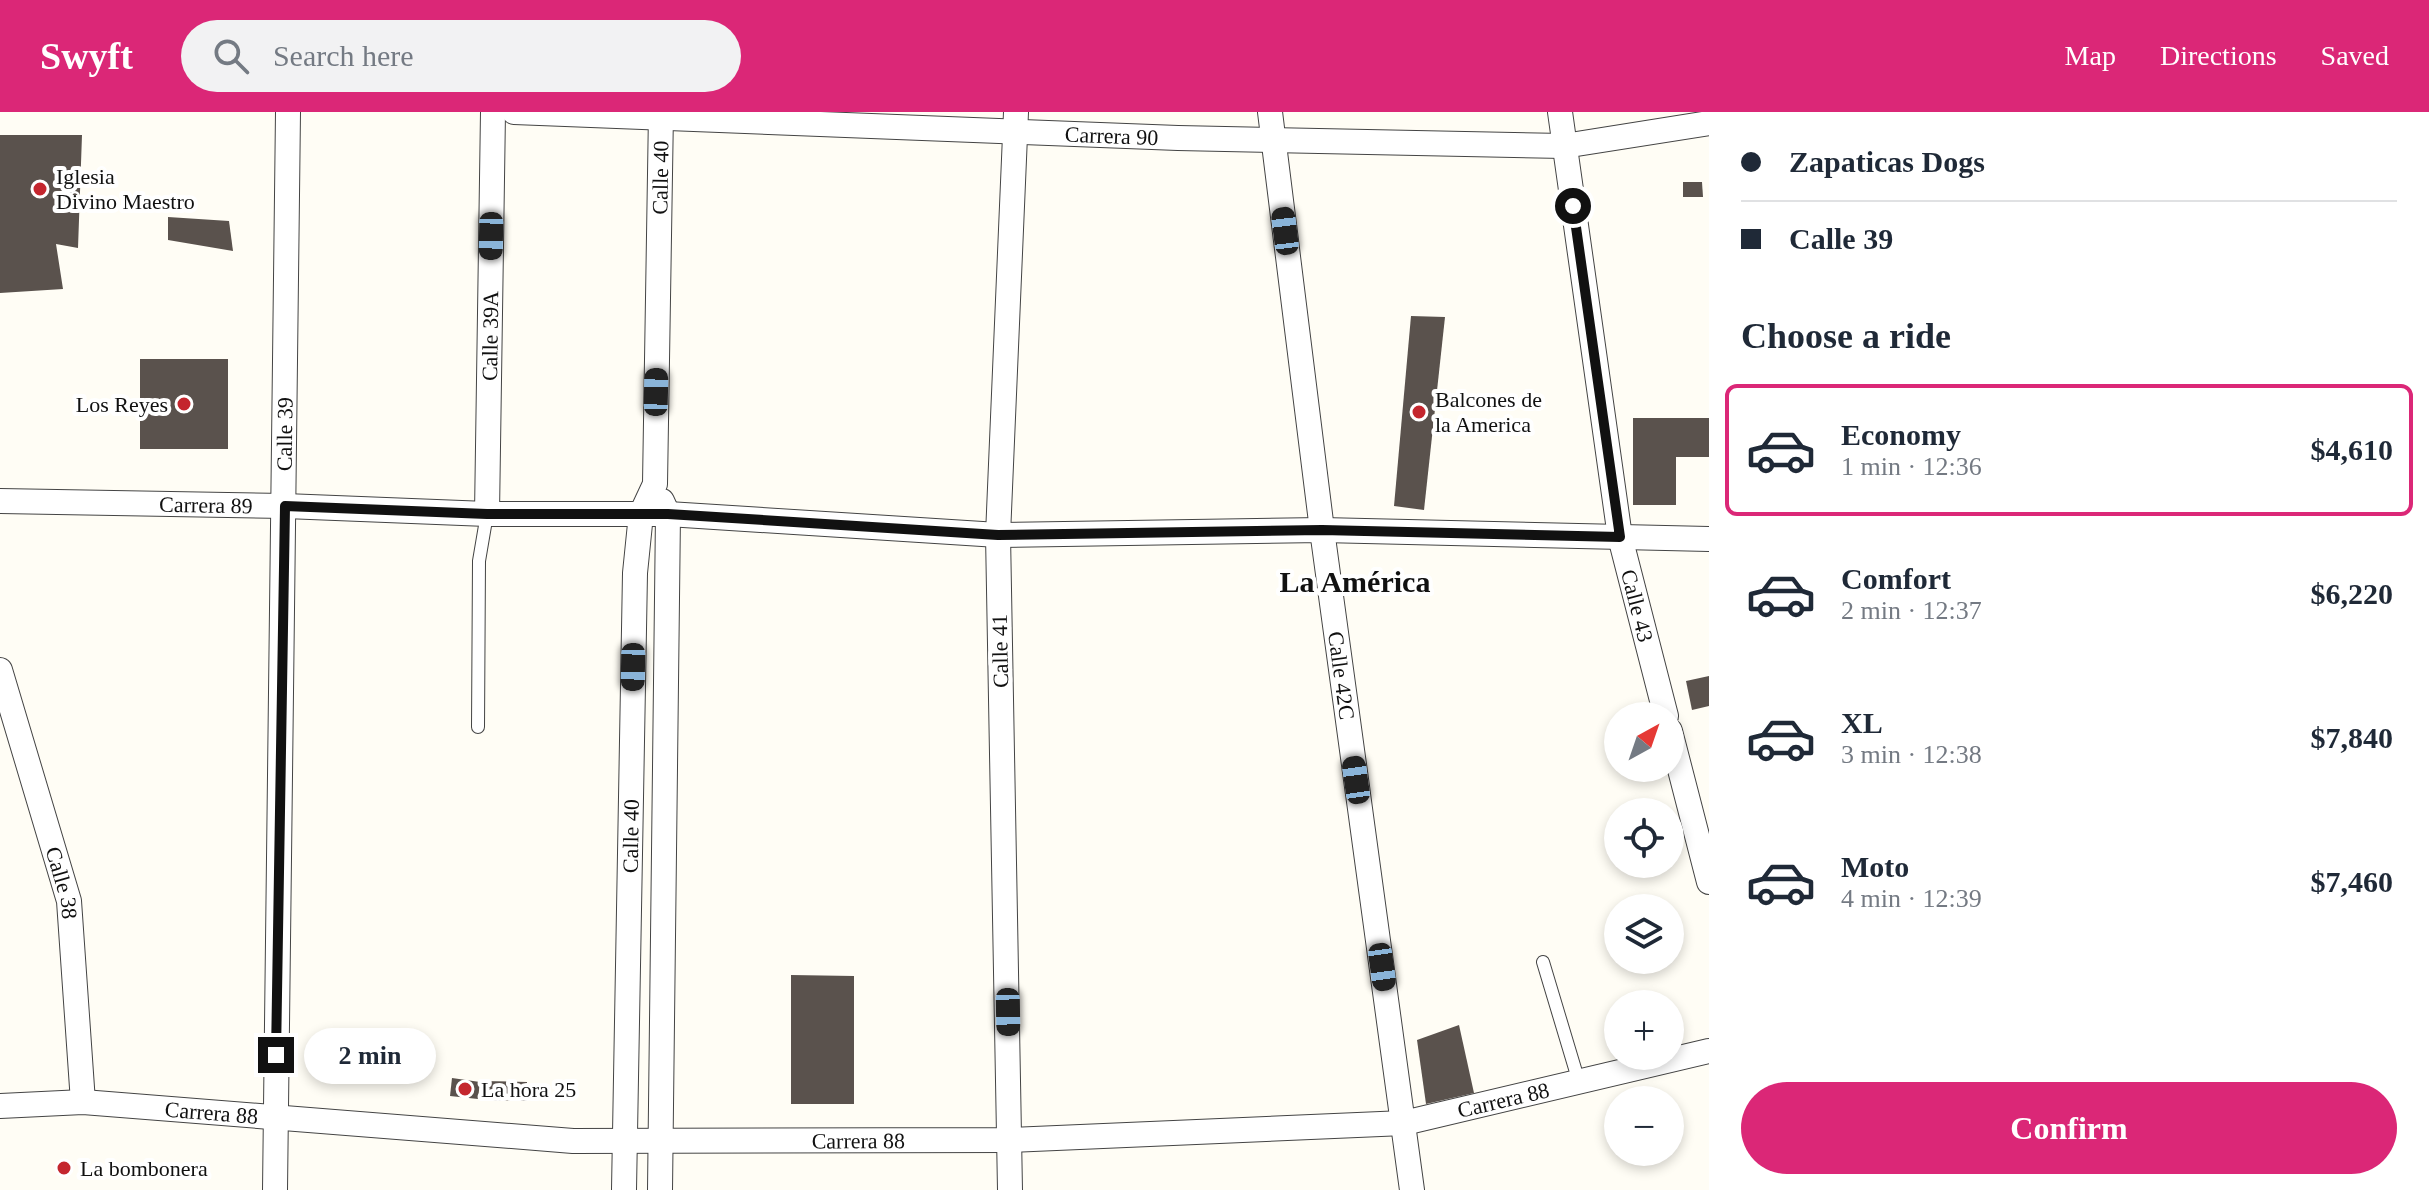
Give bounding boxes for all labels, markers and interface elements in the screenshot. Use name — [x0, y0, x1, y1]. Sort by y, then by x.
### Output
search box — [181, 20, 741, 92]
icon: search — [209, 34, 253, 78]
text: Swyft — [40, 35, 133, 77]
text: Search here — [273, 39, 414, 72]
text: Map — [2065, 40, 2116, 71]
text: Directions — [2160, 40, 2277, 71]
text: Saved — [2321, 40, 2389, 71]
street label: Carrera 90 — [1064, 121, 1159, 150]
street label: Calle 40 — [647, 140, 673, 215]
text: Zapaticas Dogs — [1789, 145, 1985, 178]
place label: Iglesia Divino Maestro — [56, 164, 195, 214]
marker: Iglesia Divino Maestro — [31, 180, 49, 198]
route start — [1555, 188, 1591, 224]
car — [1270, 206, 1300, 256]
car — [479, 212, 503, 260]
text: Calle 39 — [1789, 222, 1893, 255]
street label: Calle 39A — [476, 291, 503, 381]
text: Choose a ride — [1741, 316, 1951, 356]
car — [644, 368, 668, 416]
place label: Balcones de la America — [1435, 387, 1542, 437]
place label: Los Reyes — [76, 392, 168, 417]
marker: Los Reyes — [175, 395, 193, 413]
street label: Calle 39 — [271, 397, 297, 471]
marker: Balcones de la America — [1410, 403, 1428, 421]
icon: car — [1745, 414, 1817, 486]
text: Economy — [1841, 418, 1961, 451]
text: $4,610 — [2311, 433, 2393, 466]
text: 1 min · 12:36 — [1841, 452, 1982, 481]
street label: Carrera 89 — [159, 491, 253, 518]
icon: car — [1745, 558, 1817, 630]
text: Comfort — [1841, 562, 1951, 595]
district label: La América — [1280, 565, 1430, 598]
street label: Calle 43 — [1616, 567, 1659, 644]
text: $6,220 — [2311, 577, 2393, 610]
text: 2 min · 12:37 — [1841, 596, 1982, 625]
street label: Calle 41 — [987, 614, 1013, 688]
street label: Calle 42C — [1323, 630, 1360, 721]
car — [621, 643, 645, 691]
north arrow — [1604, 702, 1684, 782]
map controls — [1604, 702, 1684, 1166]
icon: car — [1745, 702, 1817, 774]
text: XL — [1841, 706, 1883, 739]
text: $7,840 — [2311, 721, 2393, 754]
text: 3 min · 12:38 — [1841, 740, 1982, 769]
car — [1341, 755, 1371, 805]
button: locate — [1604, 798, 1684, 878]
street label: Calle 40 — [617, 799, 643, 873]
street label: Calle 38 — [41, 844, 83, 920]
icon: car — [1745, 846, 1817, 918]
text: Moto — [1841, 850, 1909, 883]
text: $7,460 — [2311, 865, 2393, 898]
text: 4 min · 12:39 — [1841, 884, 1982, 913]
button: layers — [1604, 894, 1684, 974]
car — [1367, 942, 1397, 992]
car — [996, 988, 1020, 1036]
button: + — [1604, 990, 1684, 1070]
callout: 2 min — [304, 1027, 436, 1083]
route end — [258, 1037, 294, 1073]
text: 2 min — [339, 1041, 401, 1070]
place label: La hora 25 — [481, 1077, 576, 1102]
street label: Carrera 88 — [1455, 1077, 1552, 1122]
marker: La hora 25 — [456, 1080, 474, 1098]
button: Confirm — [1741, 1082, 2397, 1174]
button: − — [1604, 1086, 1684, 1166]
street label: Carrera 88 — [164, 1096, 259, 1128]
street label: Carrera 88 — [812, 1128, 905, 1153]
place label: La bombonera — [80, 1156, 208, 1181]
marker: La bombonera — [55, 1159, 73, 1177]

